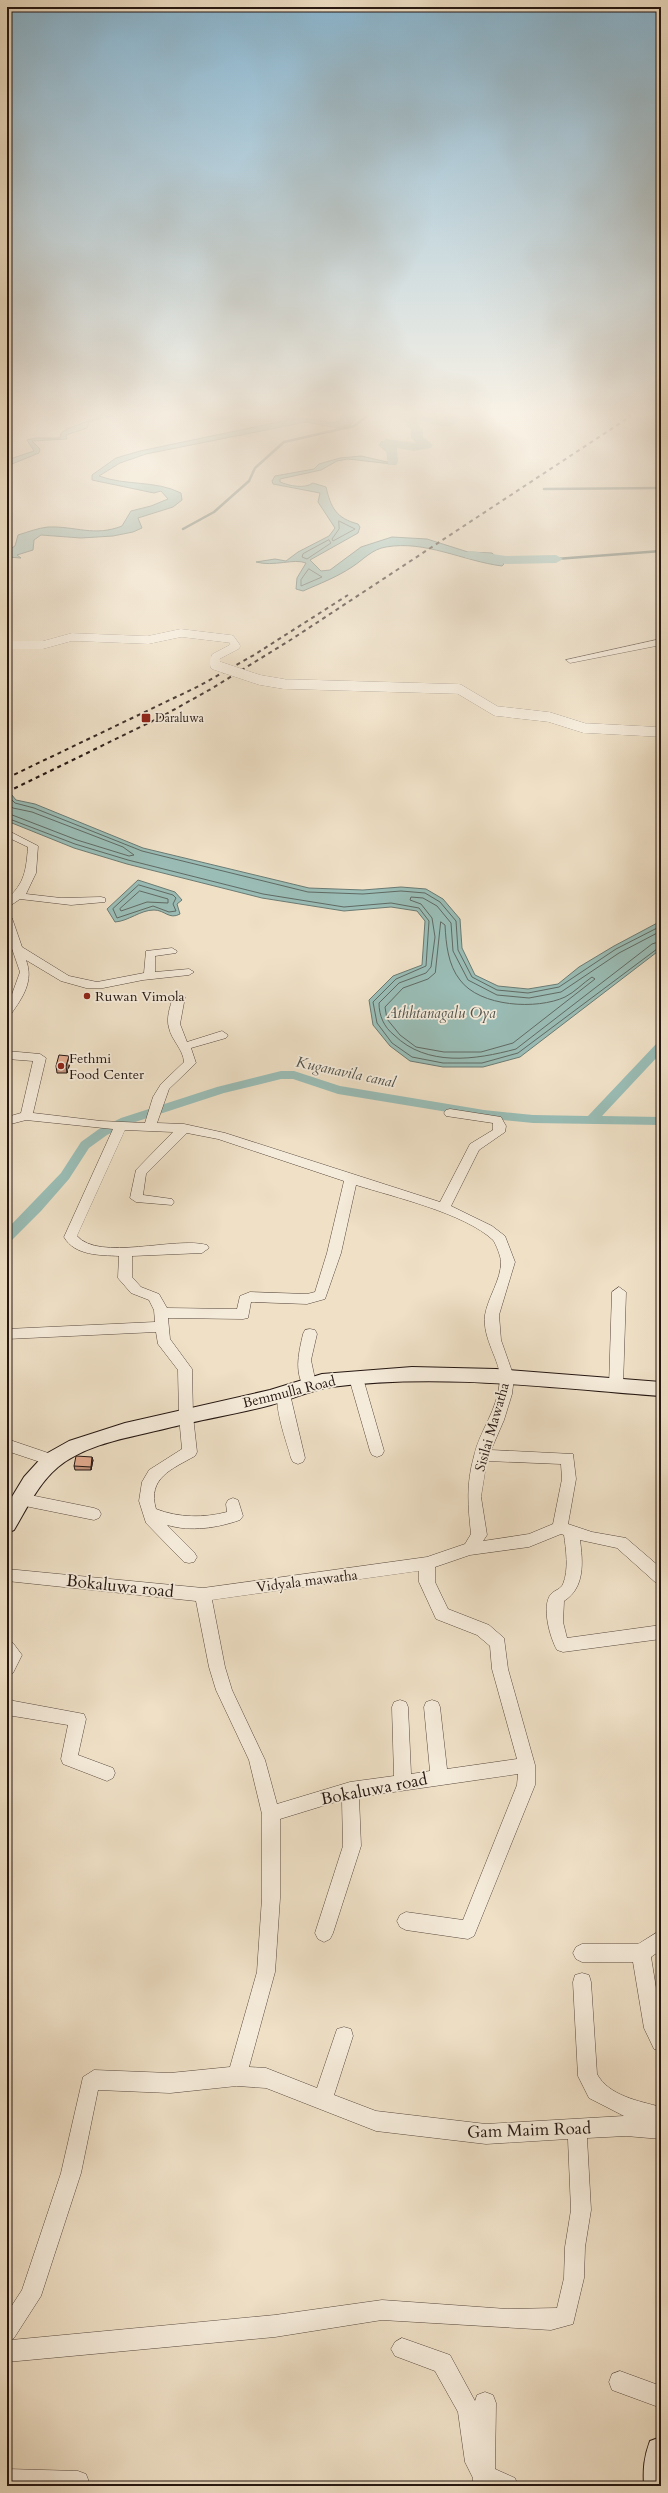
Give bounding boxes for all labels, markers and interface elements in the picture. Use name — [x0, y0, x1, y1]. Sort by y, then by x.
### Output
place label: Daraluwa — [155, 710, 205, 726]
marker: Daraluwa — [140, 712, 152, 724]
place label: Ruwan Vimola — [95, 987, 185, 1006]
marker: Ruwan Vimola — [82, 991, 92, 1001]
water label: Athhtanagalu Oya — [385, 1003, 496, 1023]
place label: Fethmi Food Center — [69, 1049, 145, 1084]
water label: Kuganavila canal — [294, 1052, 399, 1093]
marker: Fethmi Food Center — [56, 1061, 66, 1071]
street label: Bemmulla Road — [241, 1371, 338, 1413]
street label: Sisilai Mawatha — [470, 1380, 514, 1474]
street label: Vidyala mawatha — [255, 1565, 359, 1597]
street label: Bokaluwa road — [65, 1569, 175, 1603]
street label: Bokaluwa road — [319, 1767, 429, 1811]
street label: Gam Maim Road — [467, 2116, 591, 2144]

